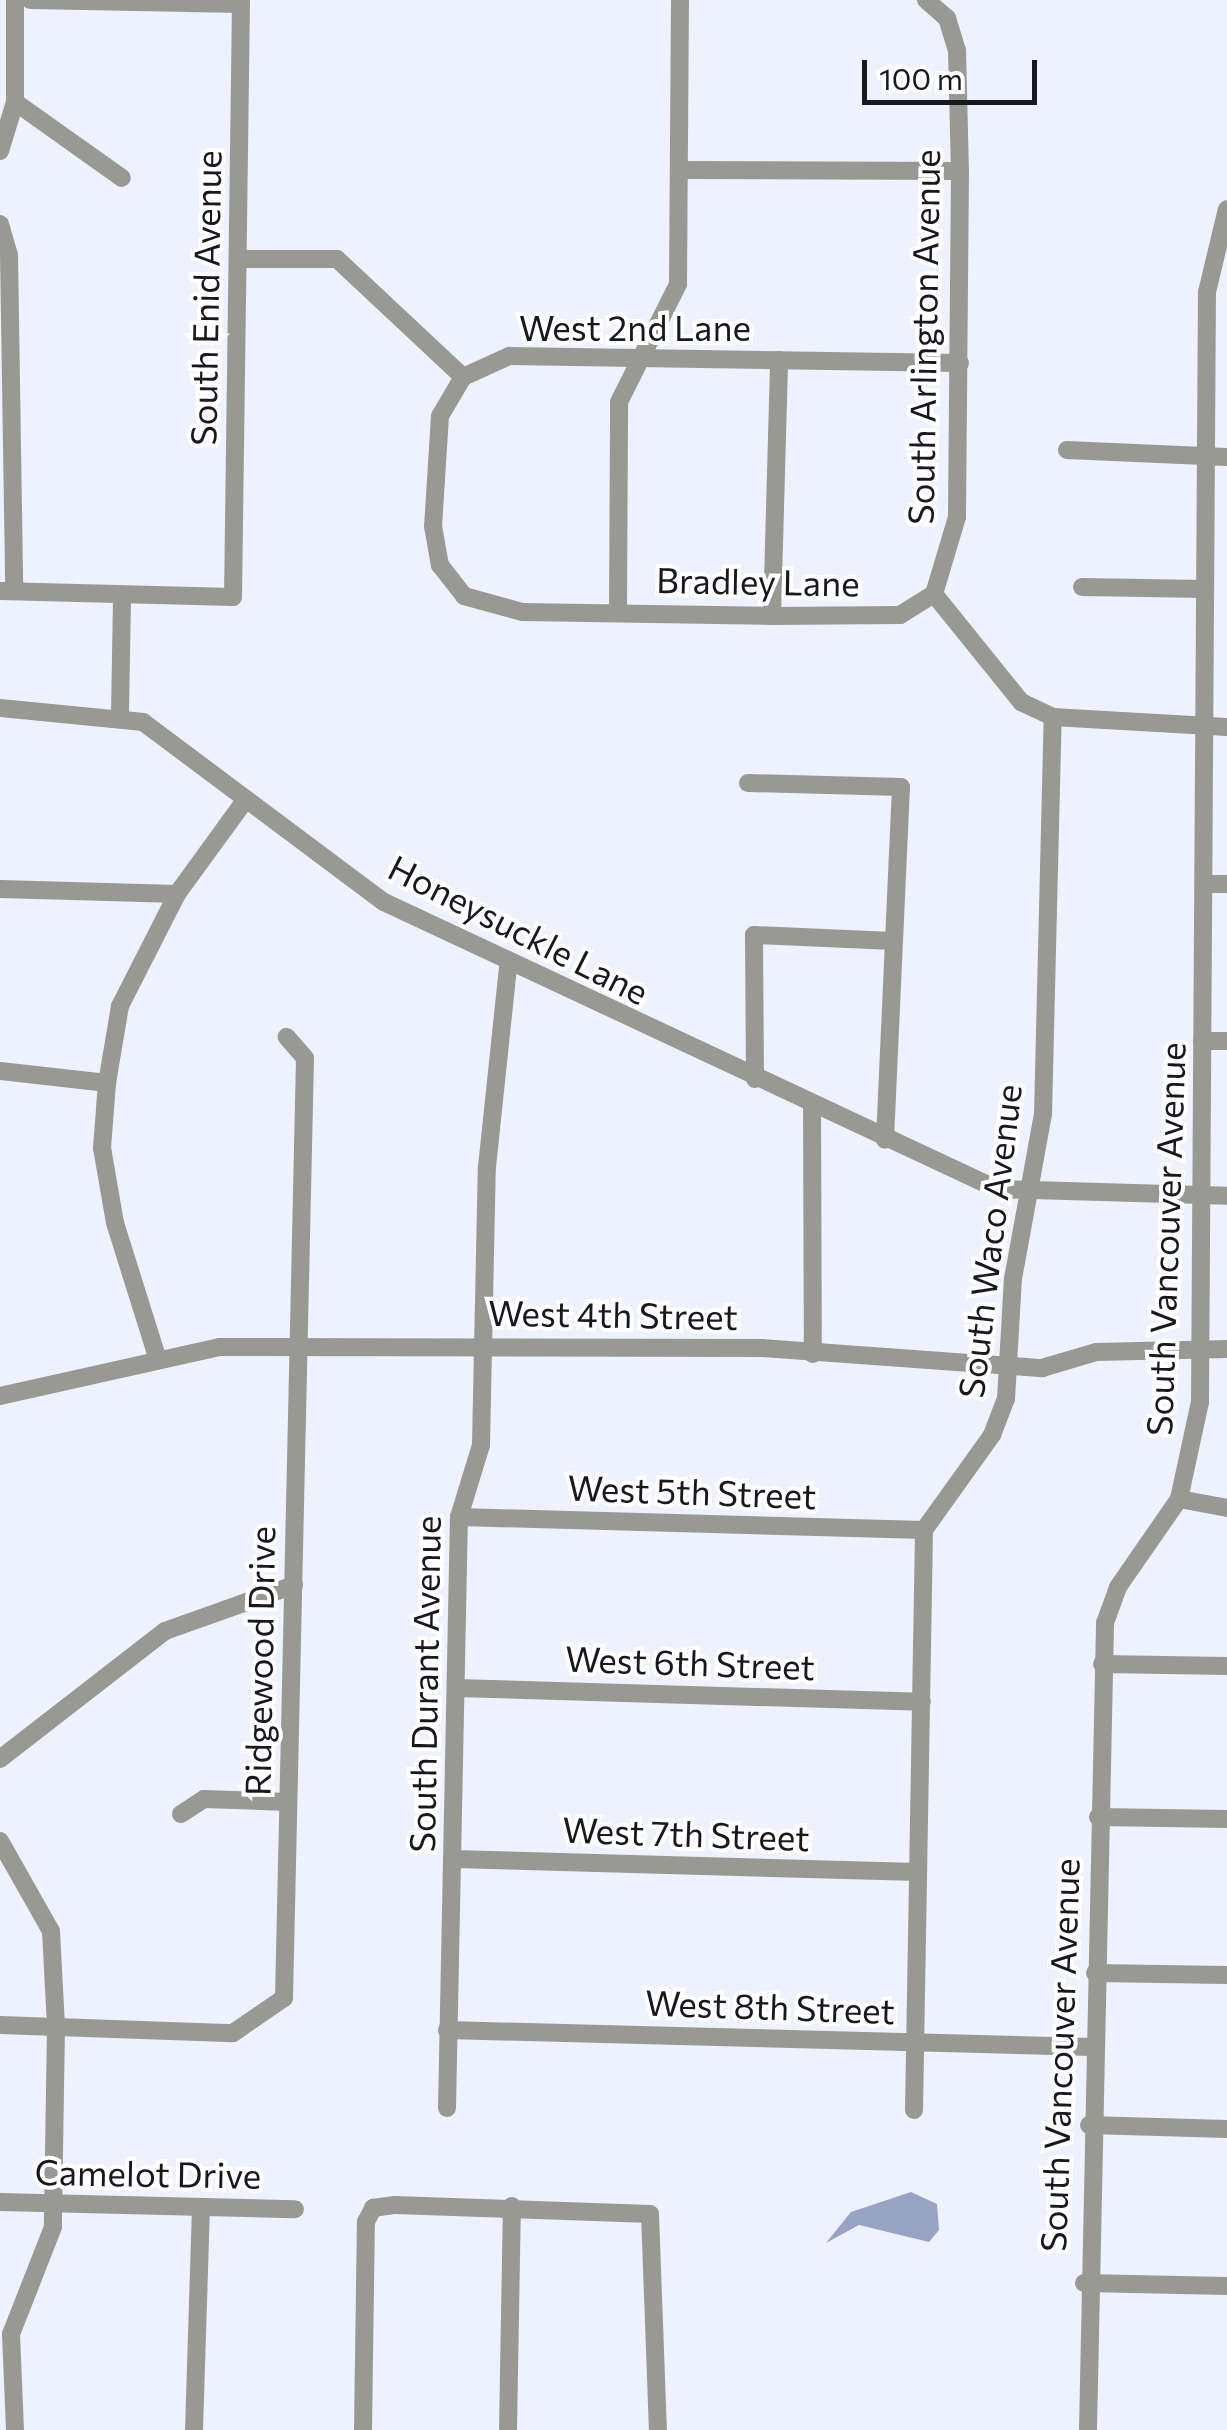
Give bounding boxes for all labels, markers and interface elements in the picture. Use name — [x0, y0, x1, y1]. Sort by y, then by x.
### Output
scale bar — [867, 40, 1042, 102]
text: 100 m — [879, 59, 963, 96]
street label: South Arlington Avenue — [899, 149, 947, 525]
street label: South Enid Avenue — [181, 150, 229, 446]
street label: West 2nd Lane — [519, 306, 751, 348]
street label: Bradley Lane — [656, 558, 860, 604]
street label: Honeysuckle Lane — [382, 845, 656, 1013]
street label: South Vancouver Avenue — [1137, 1042, 1193, 1436]
street label: South Waco Avenue — [949, 1082, 1029, 1400]
street label: West 4th Street — [488, 1291, 738, 1337]
street label: West 5th Street — [567, 1466, 817, 1516]
street label: South Durant Avenue — [400, 1515, 448, 1853]
street label: Ridgewood Drive — [236, 1526, 282, 1796]
street label: West 6th Street — [564, 1637, 816, 1687]
street label: West 7th Street — [562, 1808, 810, 1858]
street label: South Vancouver Avenue — [1031, 1858, 1087, 2252]
street label: West 8th Street — [644, 1981, 896, 2031]
street label: Camelot Drive — [34, 2150, 262, 2196]

